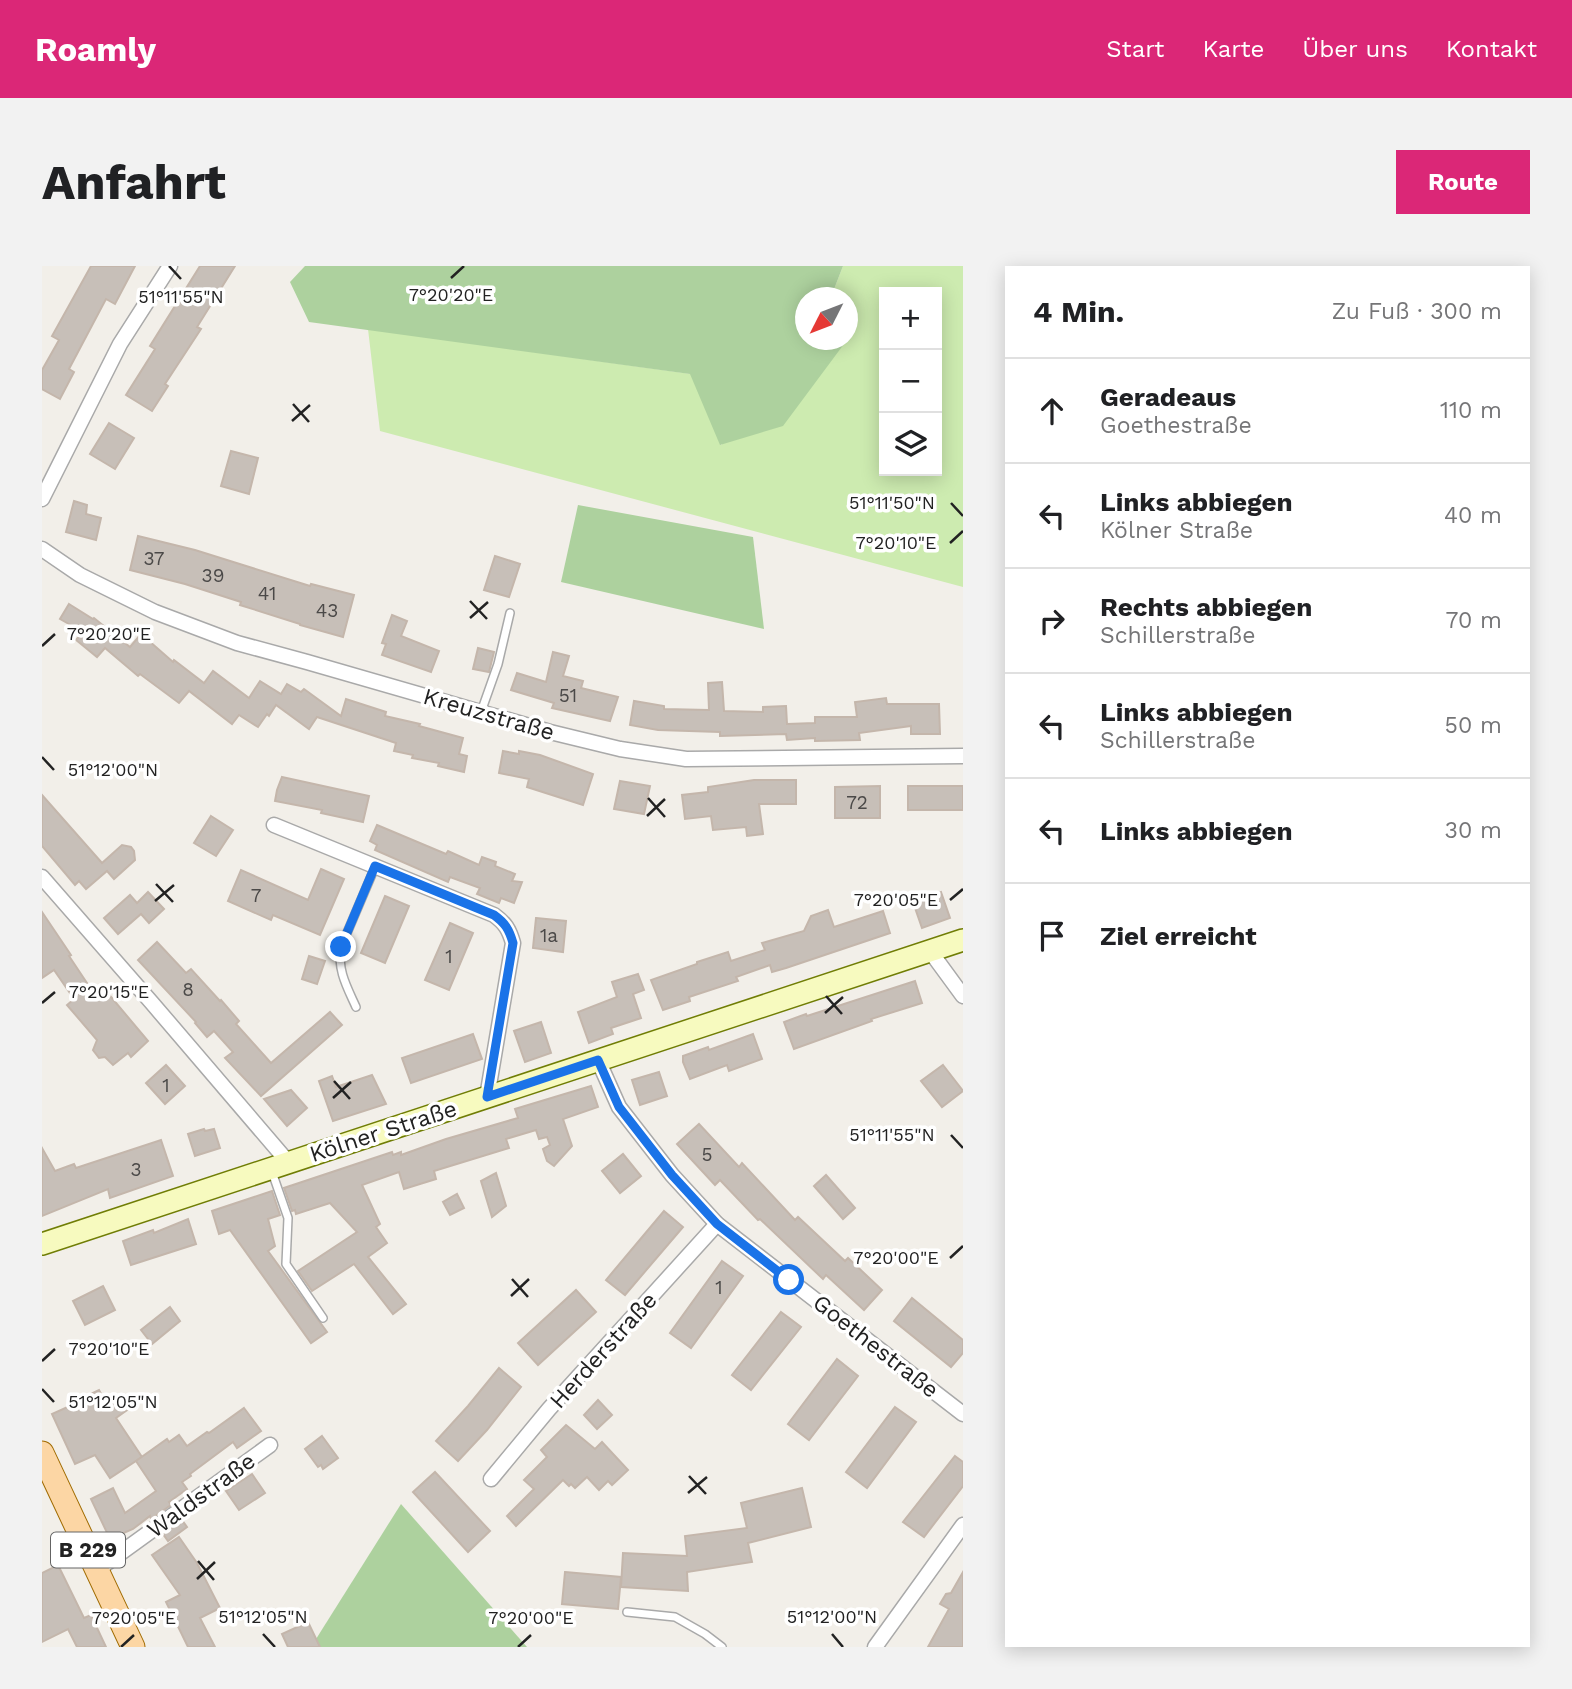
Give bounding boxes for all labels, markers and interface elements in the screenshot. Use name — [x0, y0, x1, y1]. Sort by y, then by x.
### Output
text: Roamly — [35, 30, 156, 69]
text: Start — [1106, 35, 1164, 63]
text: Karte — [1202, 35, 1264, 63]
text: Über uns — [1302, 35, 1408, 63]
text: Kontakt — [1446, 35, 1537, 63]
button: Route — [1396, 150, 1530, 214]
text: Anfahrt — [42, 153, 226, 211]
text: 7°20'20"E — [409, 284, 493, 305]
text: 51°11'55"N — [138, 286, 224, 307]
north arrow — [795, 287, 858, 350]
map controls — [879, 287, 942, 476]
button: + — [879, 287, 942, 350]
text: 4 Min. — [1033, 294, 1124, 329]
text: Zu Fuß · 300 m — [1332, 298, 1502, 325]
button: − — [879, 350, 942, 413]
text: Geradeaus — [1100, 382, 1236, 412]
icon: ahead — [1033, 392, 1071, 430]
text: 110 m — [1440, 397, 1502, 424]
text: Goethestraße — [1100, 412, 1252, 439]
button: layers — [879, 413, 942, 476]
text: Links abbiegen — [1100, 487, 1293, 517]
text: 51°11'50"N — [849, 492, 935, 513]
icon: left — [1033, 497, 1071, 535]
text: 40 m — [1444, 502, 1502, 529]
text: Kölner Straße — [1100, 517, 1253, 544]
text: 7°20'10"E — [855, 532, 937, 553]
house number: 37 — [144, 547, 164, 570]
house number: 39 — [202, 564, 224, 587]
house number: 41 — [258, 582, 276, 605]
text: Rechts abbiegen — [1100, 592, 1312, 622]
house number: 43 — [316, 599, 338, 622]
icon: right — [1033, 602, 1071, 640]
text: 70 m — [1445, 607, 1502, 634]
text: Schillerstraße — [1100, 622, 1256, 649]
text: 7°20'20"E — [67, 623, 151, 644]
street label: Kreuzstraße — [420, 683, 558, 746]
house number: 51 — [559, 684, 577, 707]
text: Links abbiegen — [1100, 697, 1293, 727]
icon: left — [1033, 707, 1071, 745]
text: 50 m — [1445, 712, 1502, 739]
text: Schillerstraße — [1100, 727, 1256, 754]
text: 51°12'00"N — [68, 759, 158, 780]
house number: 72 — [846, 791, 868, 814]
icon: left — [1033, 812, 1071, 850]
text: Links abbiegen — [1100, 816, 1293, 846]
text: 30 m — [1445, 817, 1502, 844]
house number: 7 — [251, 884, 261, 907]
text: 7°20'05"E — [854, 889, 938, 910]
icon: arrive — [1033, 917, 1071, 955]
text: Ziel erreicht — [1100, 921, 1257, 951]
house number: 1a — [540, 924, 558, 947]
route end — [325, 931, 356, 962]
house number: 1 — [445, 945, 453, 968]
house number: 8 — [182, 978, 194, 1001]
text: 7°20'15"E — [69, 981, 149, 1002]
house number: 1 — [162, 1074, 170, 1097]
street label: Kölner Straße — [306, 1095, 460, 1168]
text: 51°11'55"N — [849, 1124, 935, 1145]
house number: 5 — [701, 1143, 713, 1166]
house number: 3 — [130, 1158, 142, 1181]
text: 7°20'00"E — [853, 1247, 939, 1268]
route start — [773, 1264, 804, 1295]
house number: 1 — [715, 1276, 723, 1299]
street label: Herderstraße — [544, 1287, 663, 1414]
street label: Goethestraße — [808, 1289, 944, 1404]
text: 7°20'10"E — [68, 1338, 150, 1359]
text: 51°12'05"N — [68, 1391, 158, 1412]
street label: Waldstraße — [142, 1447, 261, 1544]
road number: B 229 — [51, 1532, 125, 1568]
text: 51°12'05"N — [218, 1606, 308, 1627]
text: 51°12'00"N — [787, 1606, 877, 1627]
text: 7°20'05"E — [92, 1607, 176, 1628]
text: 7°20'00"E — [488, 1607, 574, 1628]

